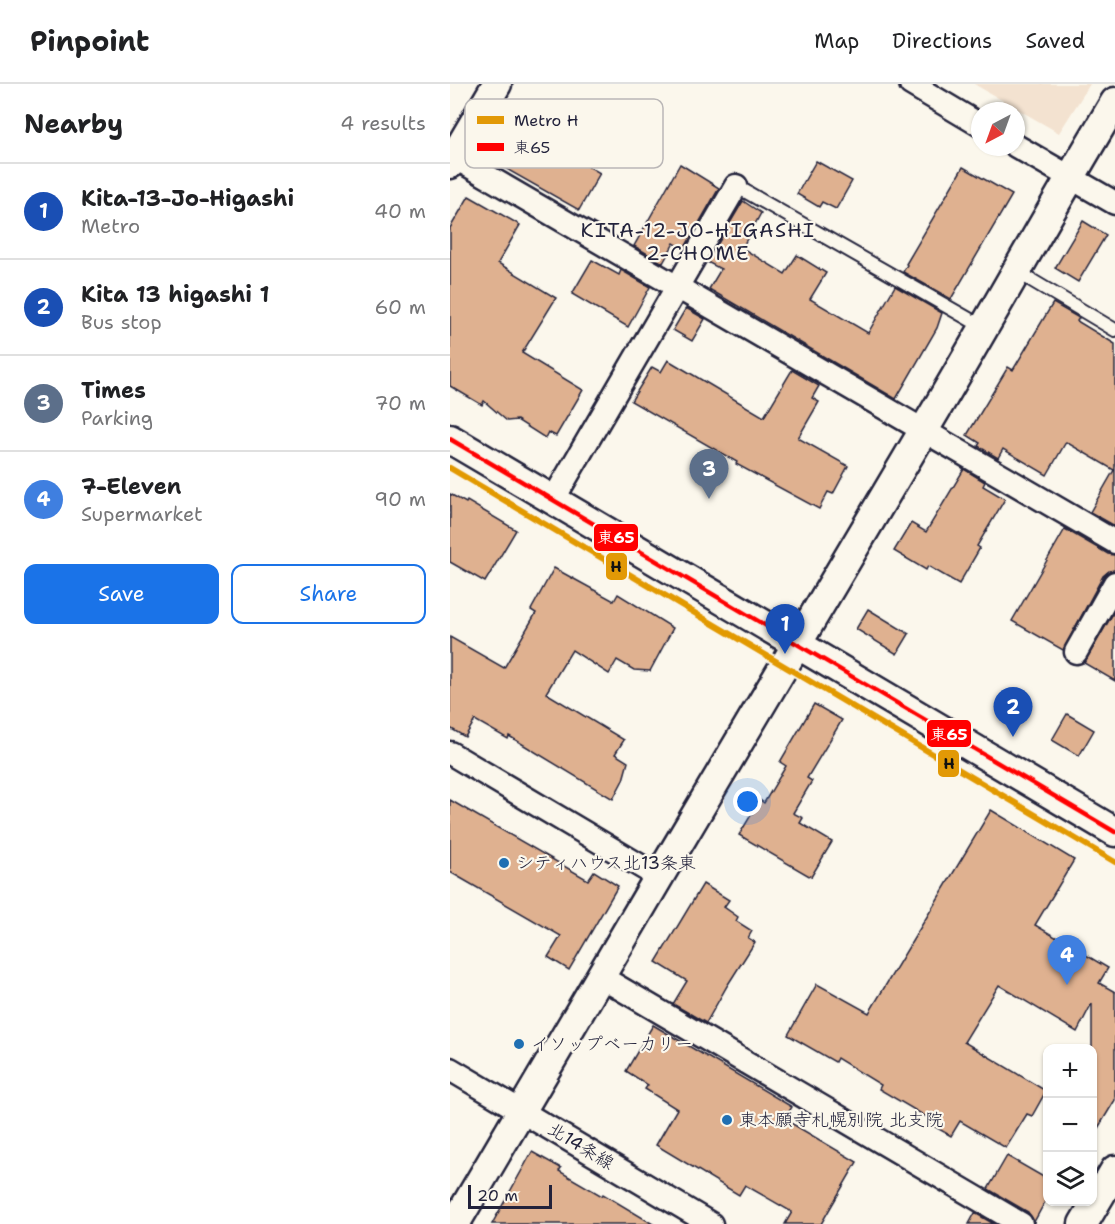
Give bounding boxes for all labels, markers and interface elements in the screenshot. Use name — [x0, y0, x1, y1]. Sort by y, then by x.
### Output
text: Pinpoint — [30, 22, 149, 60]
text: Map — [814, 27, 859, 55]
text: Directions — [892, 27, 992, 55]
text: Saved — [1025, 27, 1085, 55]
legend — [465, 99, 663, 168]
north arrow — [971, 102, 1025, 156]
text: Nearby — [24, 106, 123, 141]
text: 4 results — [340, 110, 426, 136]
text: Metro H — [514, 110, 579, 131]
text: 東65 — [514, 137, 550, 158]
text: Kita-13-Jo-Higashi — [81, 184, 294, 213]
text: 1 — [39, 198, 48, 224]
text: 40 m — [374, 198, 426, 224]
text: Metro — [81, 213, 140, 239]
district label: KITA-12-JO-HIGASHI 2-CHOME — [580, 217, 816, 266]
text: Kita 13 higashi 1 — [81, 280, 270, 309]
text: 2 — [37, 294, 51, 320]
text: 60 m — [374, 294, 426, 320]
text: Bus stop — [81, 309, 162, 335]
text: Times — [81, 376, 146, 405]
text: 3 — [37, 390, 51, 416]
text: 70 m — [374, 390, 426, 416]
text: Parking — [81, 405, 153, 431]
pin: 3 — [690, 450, 728, 499]
text: 7-Eleven — [81, 472, 181, 501]
text: 4 — [37, 486, 51, 512]
text: 90 m — [374, 486, 426, 512]
text: Supermarket — [81, 501, 203, 527]
line badge: 東65 — [593, 523, 639, 552]
text: 東65 — [597, 527, 635, 548]
line badge: H — [605, 552, 628, 581]
text: H — [610, 556, 622, 577]
button: Save — [24, 564, 219, 624]
button: Share — [231, 564, 426, 624]
pin: 1 — [766, 604, 804, 654]
pin: 2 — [994, 688, 1032, 737]
line badge: 東65 — [926, 719, 972, 748]
text: 東65 — [930, 724, 968, 745]
line badge: H — [937, 749, 960, 778]
text: H — [943, 753, 955, 774]
your location — [733, 787, 762, 816]
place label: シティハウス北13条東 — [516, 851, 696, 875]
marker: シティハウス北13条東 — [497, 856, 511, 870]
pin: 4 — [1048, 936, 1086, 985]
place label: イソップベーカリー — [531, 1032, 693, 1056]
marker: イソップベーカリー — [512, 1037, 526, 1051]
map controls — [1043, 1044, 1097, 1206]
button: + — [1043, 1044, 1097, 1098]
button: − — [1043, 1098, 1097, 1152]
place label: 東本願寺札幌別院 北支院 — [739, 1108, 943, 1132]
marker: 東本願寺札幌別院 北支院 — [720, 1113, 734, 1127]
street label: 北14条線 — [543, 1117, 619, 1175]
button: layers — [1043, 1152, 1097, 1206]
scale bar — [468, 1182, 552, 1210]
text: 20 m — [477, 1185, 518, 1206]

